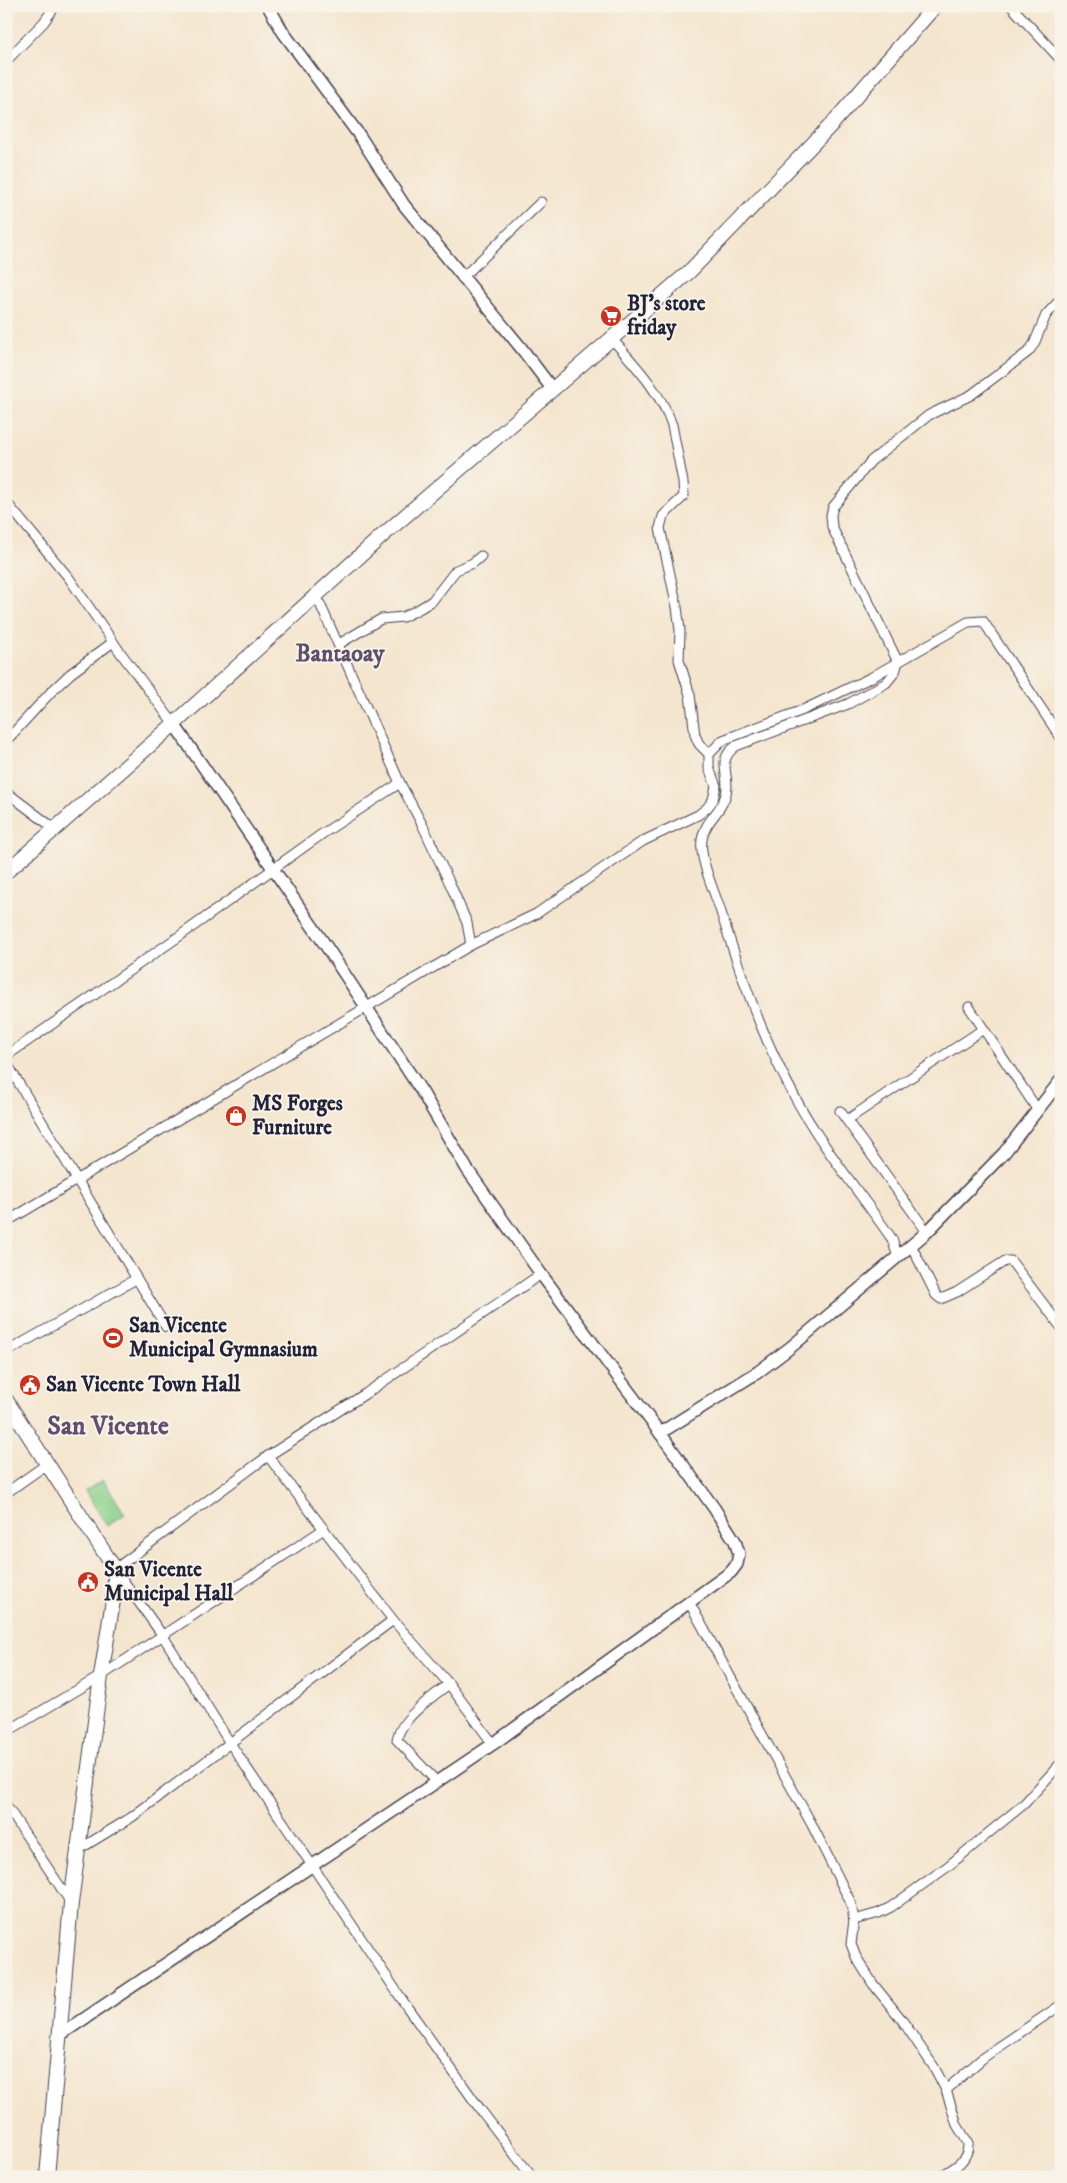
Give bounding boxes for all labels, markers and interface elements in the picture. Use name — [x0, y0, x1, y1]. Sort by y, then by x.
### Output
place label: BJ's store friday — [626, 291, 706, 341]
supermarket icon: BJ's store friday — [599, 304, 623, 328]
district label: Bantaoay — [296, 639, 385, 669]
place label: MS Forges Furniture — [252, 1091, 343, 1141]
shop icon: MS Forges Furniture — [224, 1104, 248, 1128]
place label: San Vicente Municipal Gymnasium — [129, 1313, 318, 1363]
sports icon: San Vicente Municipal Gymnasium — [101, 1326, 125, 1350]
place label: San Vicente Town Hall — [46, 1372, 241, 1398]
public building icon: San Vicente Town Hall — [18, 1373, 42, 1397]
district label: San Vicente — [47, 1410, 169, 1443]
place label: San Vicente Municipal Hall — [104, 1557, 234, 1607]
public building icon: San Vicente Municipal Hall — [76, 1570, 100, 1594]

